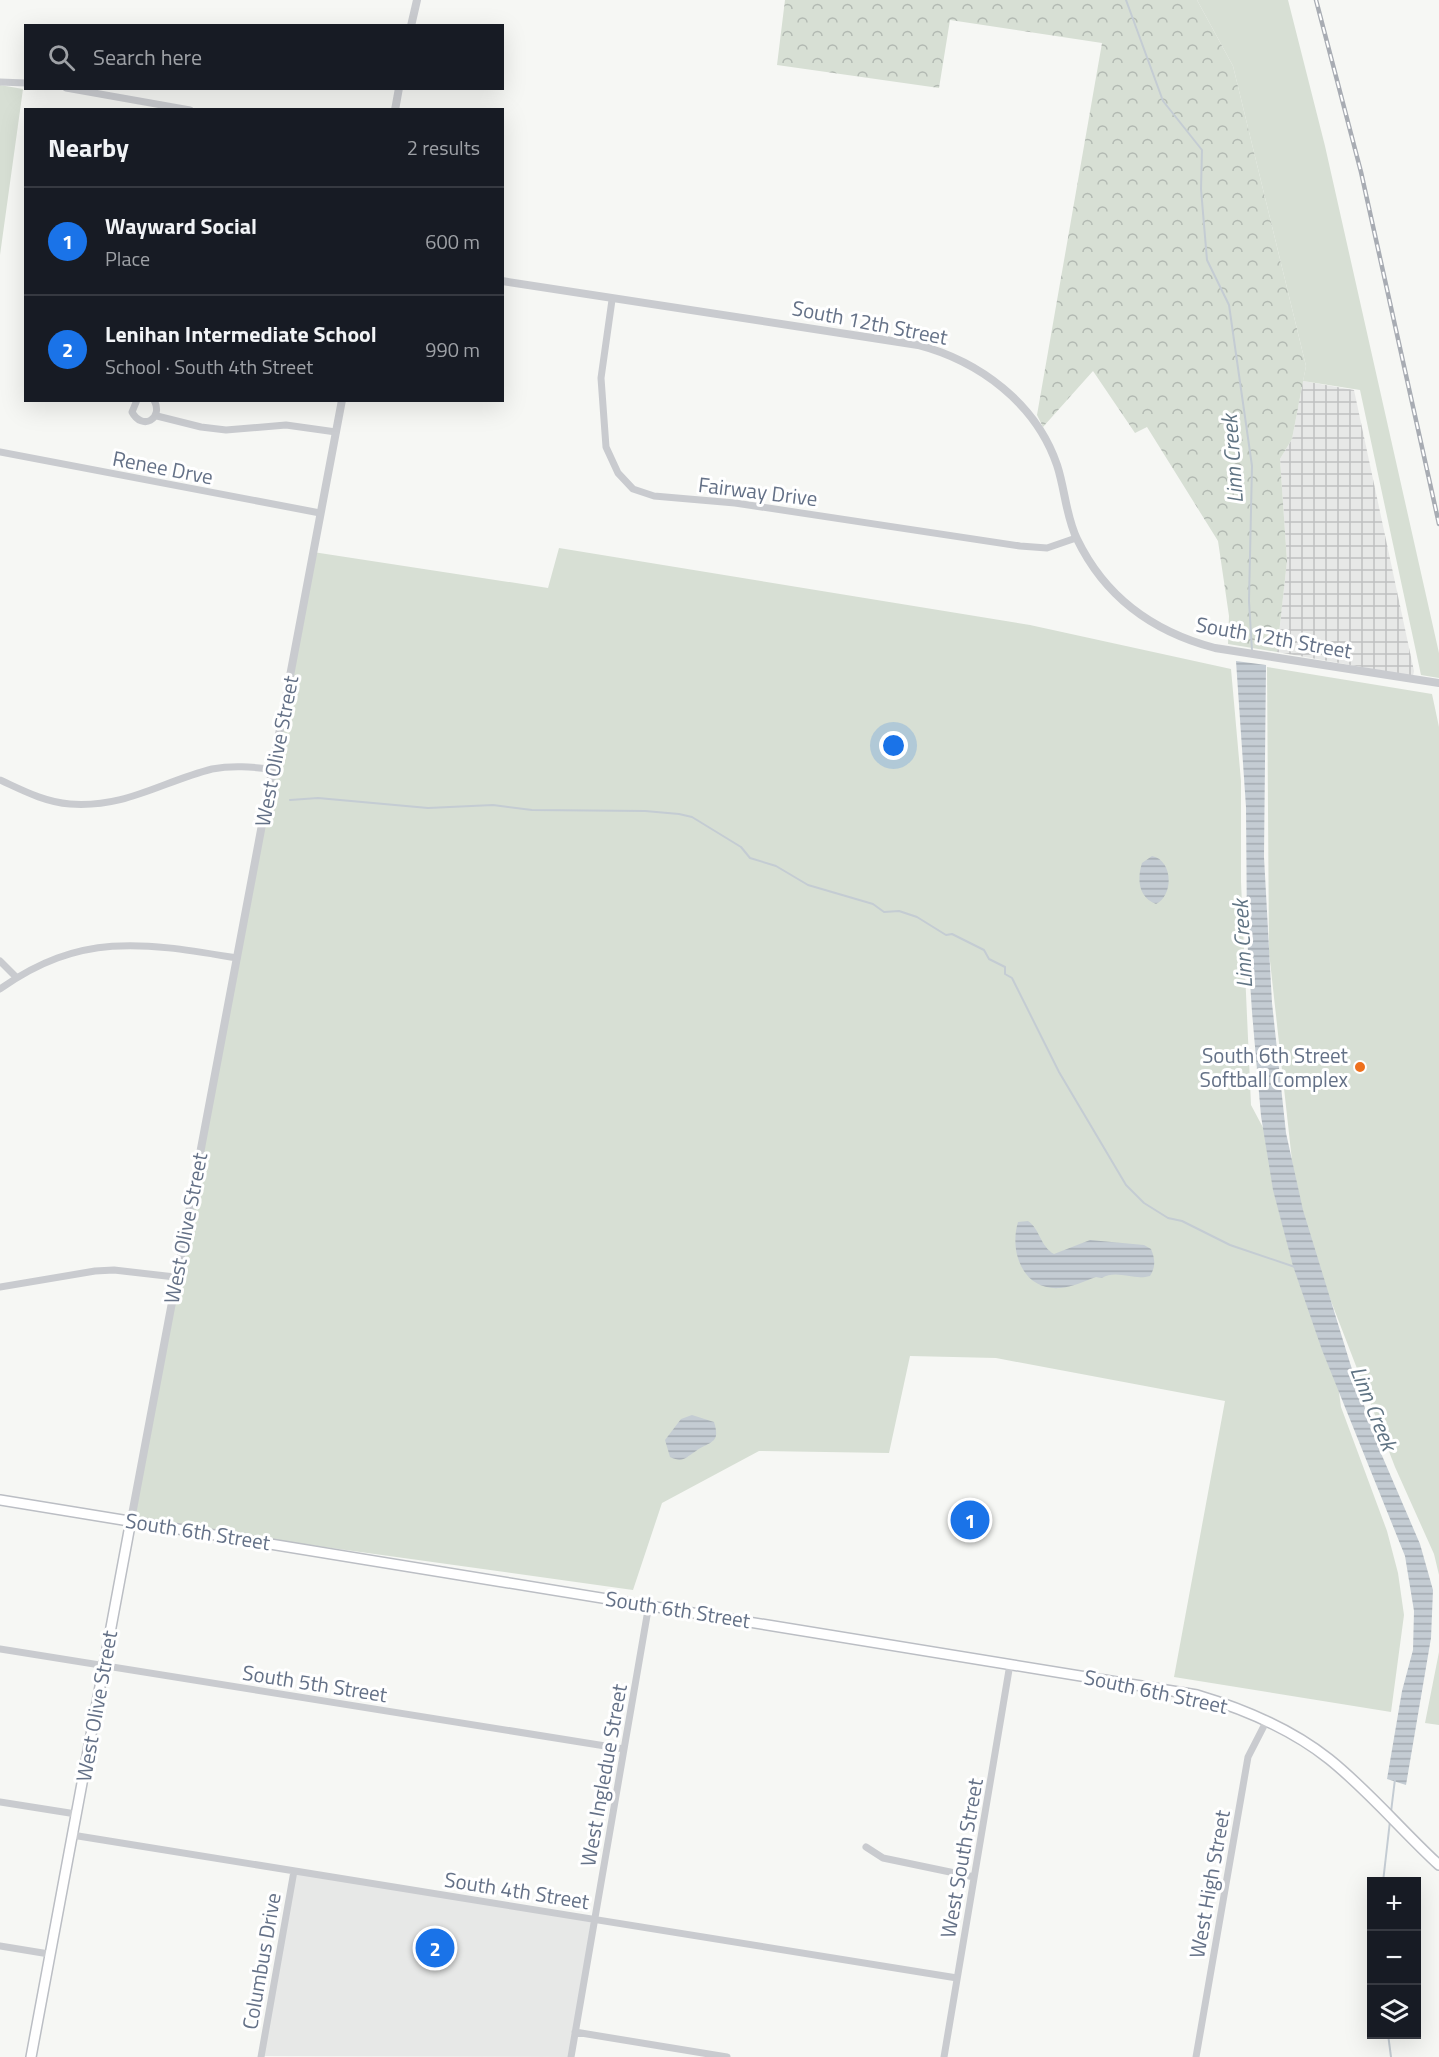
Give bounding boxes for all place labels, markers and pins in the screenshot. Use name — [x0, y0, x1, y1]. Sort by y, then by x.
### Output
place label: South 6th Street Softball Complex — [1200, 1039, 1349, 1095]
marker: South 6th Street Softball Complex — [1353, 1060, 1367, 1074]
pin: 1 — [950, 1498, 990, 1543]
pin: 2 — [416, 1926, 454, 1970]

